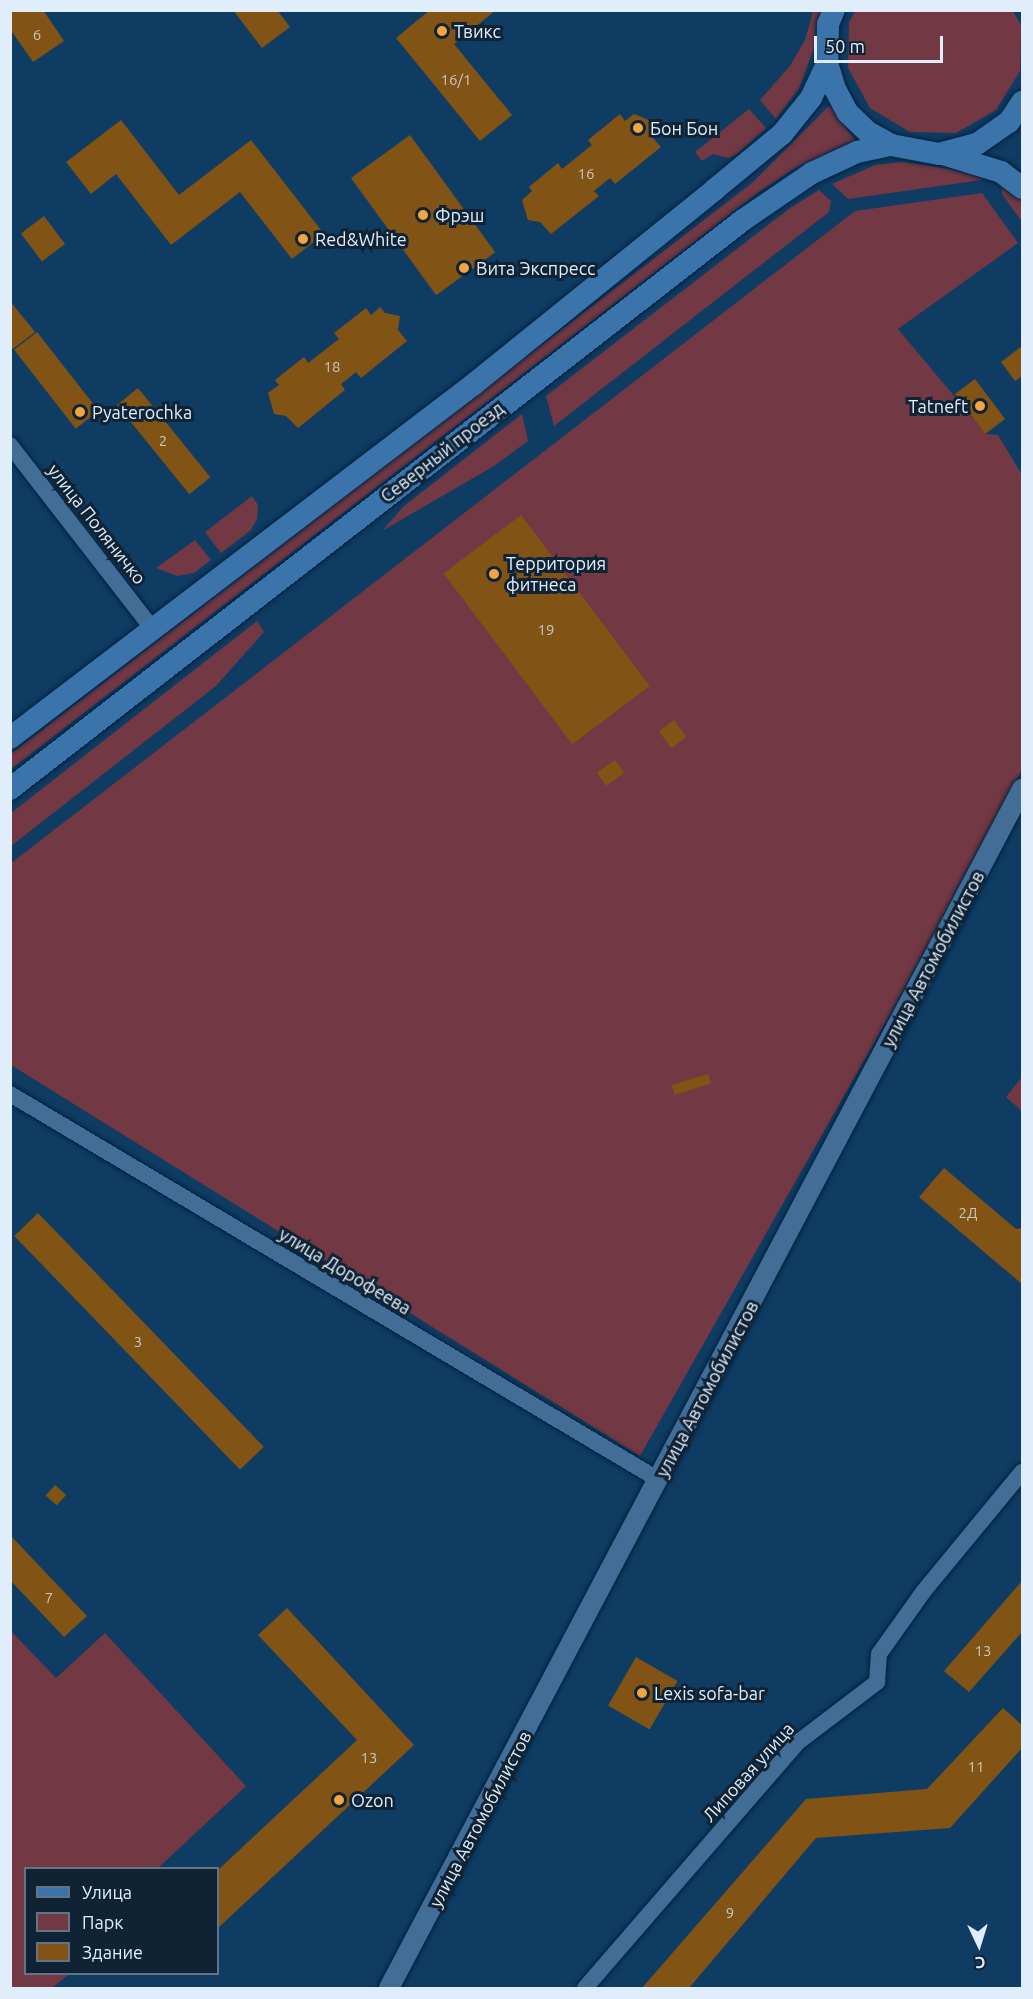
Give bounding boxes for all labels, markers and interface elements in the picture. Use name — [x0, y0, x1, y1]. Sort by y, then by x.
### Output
place label: Твикс — [454, 20, 501, 42]
marker: Твикс — [435, 24, 449, 38]
scale bar — [817, 24, 946, 62]
house number: 6 — [33, 26, 41, 44]
text: 50 m — [825, 36, 865, 56]
house number: 16/1 — [441, 71, 471, 89]
place label: Бон Бон — [650, 117, 718, 139]
marker: Бон Бон — [631, 121, 645, 135]
house number: 16 — [578, 165, 594, 183]
place label: Фрэш — [435, 204, 484, 226]
marker: Фрэш — [416, 208, 430, 222]
place label: Red&White — [315, 228, 407, 250]
marker: Red&White — [296, 232, 310, 246]
place label: Вита Экспресс — [476, 257, 595, 279]
marker: Вита Экспресс — [457, 261, 471, 275]
house number: 18 — [324, 358, 340, 376]
place label: Tatneft — [908, 395, 968, 417]
street label: Северный проезд — [376, 397, 508, 507]
marker: Tatneft — [973, 399, 987, 413]
place label: Pyaterochka — [92, 401, 192, 423]
marker: Pyaterochka — [73, 405, 87, 419]
house number: 2 — [159, 432, 167, 450]
street label: улица Поляничко — [43, 460, 151, 588]
place label: Территория фитнеса — [506, 553, 606, 596]
marker: Территория фитнеса — [487, 567, 501, 581]
house number: 19 — [538, 621, 554, 639]
street label: улица Автомобилистов — [877, 867, 989, 1051]
house number: 2Д — [959, 1204, 977, 1222]
street label: улица Дорофеева — [275, 1223, 415, 1319]
street label: улица Автомобилистов — [651, 1297, 763, 1481]
house number: 3 — [134, 1333, 142, 1351]
house number: 7 — [45, 1589, 53, 1607]
house number: 13 — [975, 1642, 991, 1660]
place label: Lexis sofa-bar — [654, 1682, 765, 1704]
marker: Lexis sofa-bar — [635, 1686, 649, 1700]
street label: Липовая улица — [698, 1718, 798, 1826]
street label: улица Автомобилистов — [424, 1727, 536, 1911]
house number: 13 — [361, 1749, 377, 1767]
house number: 11 — [968, 1758, 984, 1776]
place label: Ozon — [351, 1789, 394, 1811]
marker: Ozon — [332, 1793, 346, 1807]
legend — [24, 1867, 219, 1975]
text: Улица — [82, 1882, 132, 1902]
house number: 9 — [726, 1904, 734, 1922]
text: Парк — [82, 1912, 123, 1932]
north arrow — [949, 1915, 1009, 1975]
text: Здание — [82, 1942, 143, 1962]
text: С — [975, 1954, 986, 1972]

